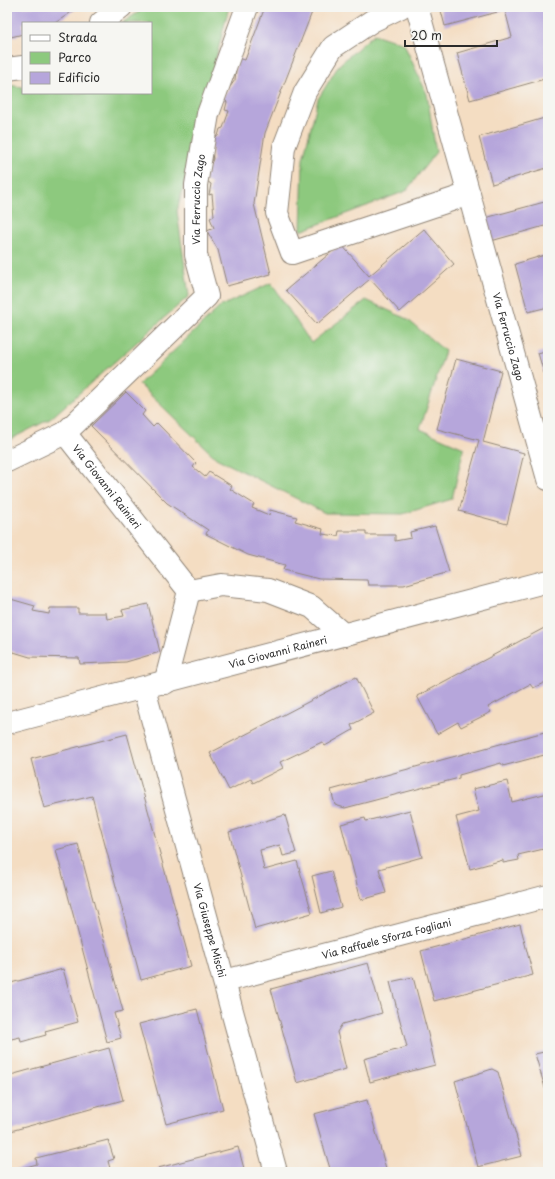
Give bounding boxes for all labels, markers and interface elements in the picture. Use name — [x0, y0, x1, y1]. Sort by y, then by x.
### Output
legend — [22, 22, 152, 94]
scale bar — [405, 22, 497, 48]
text: 20 m — [411, 26, 442, 44]
text: Strada — [58, 28, 98, 46]
text: Parco — [58, 48, 92, 66]
text: Edificio — [58, 68, 100, 86]
street label: Via Ferruccio Zago — [188, 152, 208, 245]
street label: Via Ferruccio Zago — [490, 291, 528, 383]
street label: Via Giovanni Rainieri — [69, 441, 145, 532]
street label: Via Giovanni Raineri — [227, 631, 329, 672]
street label: Via Giuseppe Mischi — [190, 881, 231, 979]
street label: Via Raffaele Sforza Fogliani — [320, 914, 453, 962]

